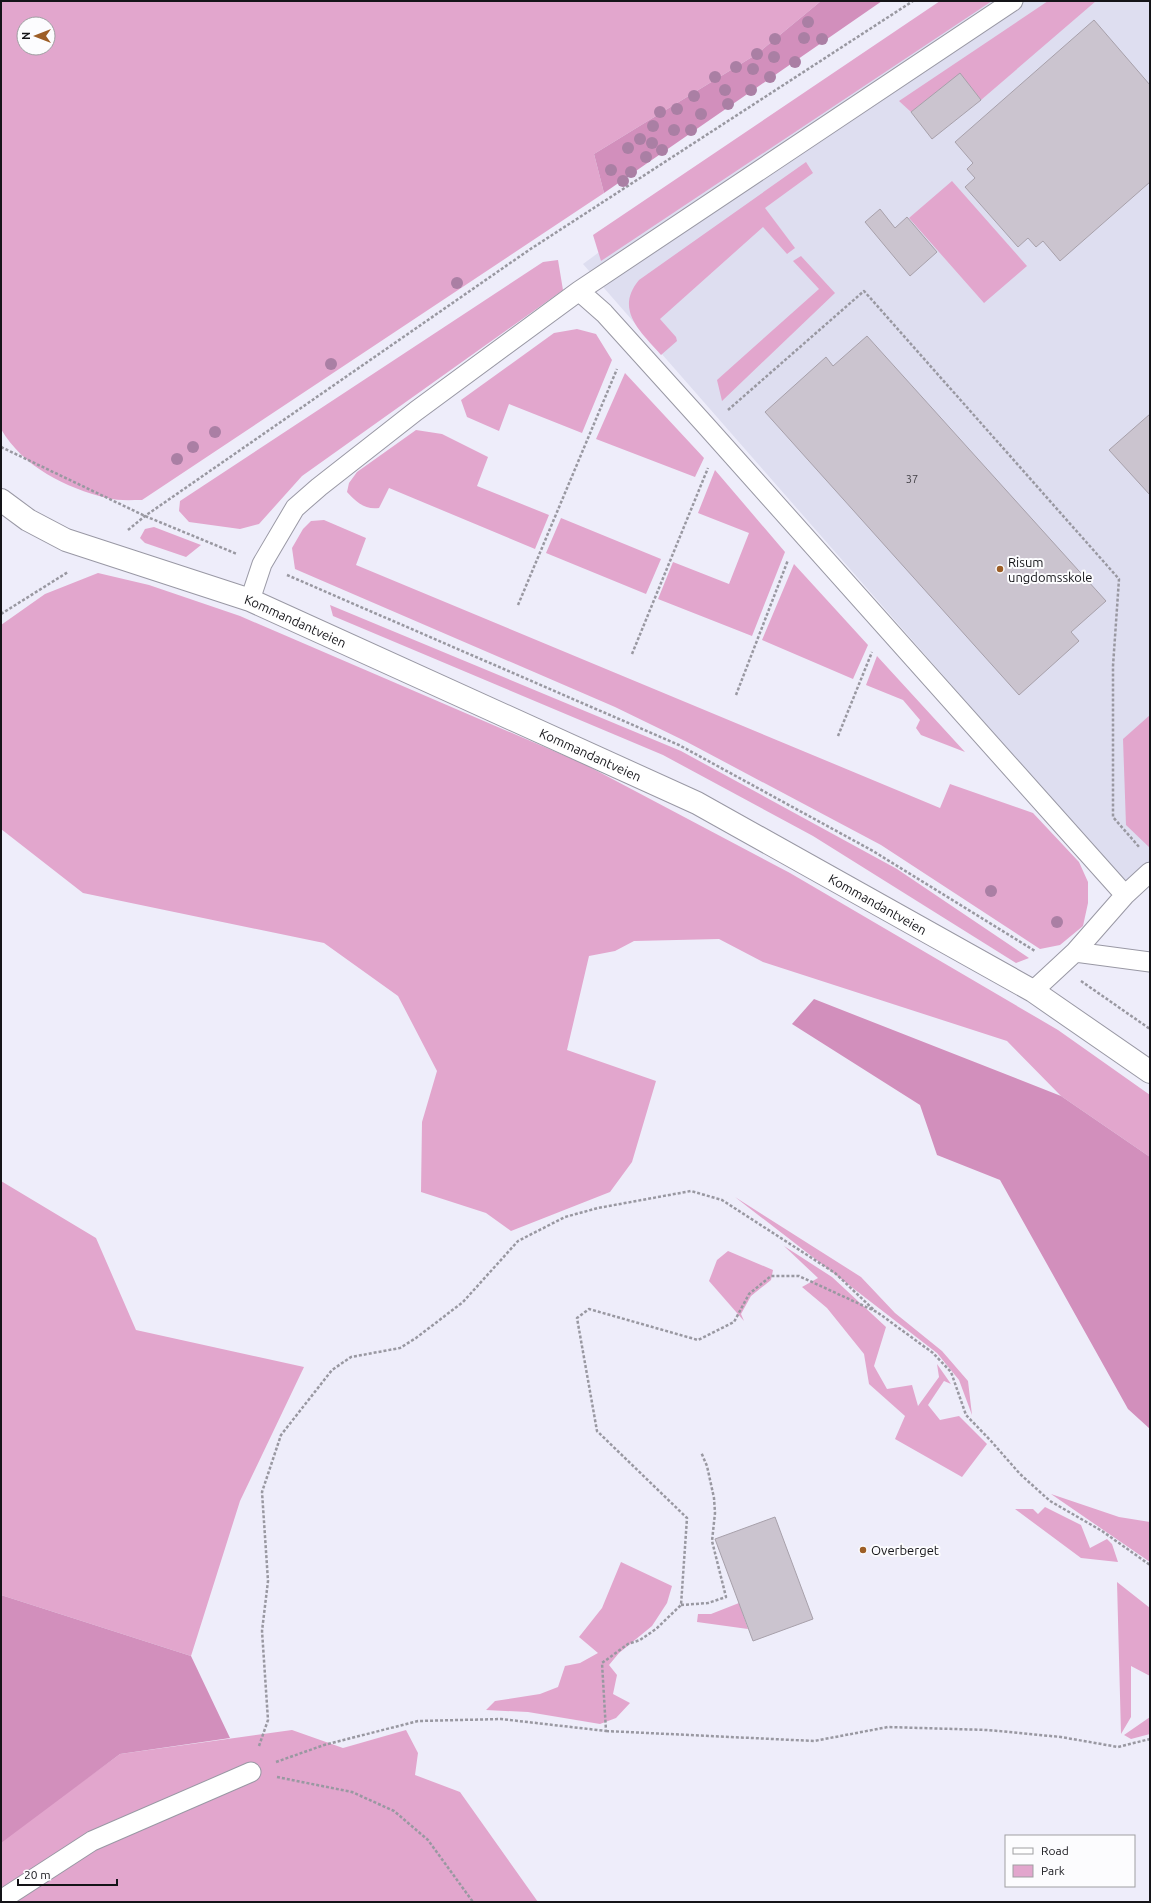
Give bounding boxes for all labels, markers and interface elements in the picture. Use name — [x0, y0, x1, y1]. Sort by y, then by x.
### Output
north arrow — [16, 16, 56, 56]
text: N — [20, 32, 32, 40]
house number: 37 — [906, 473, 918, 485]
place label: Risum ungdomsskole — [1008, 555, 1093, 584]
marker: Risum ungdomsskole — [995, 564, 1005, 574]
street label: Kommandantveien — [243, 592, 348, 650]
street label: Kommandantveien — [537, 725, 643, 784]
street label: Kommandantveien — [826, 871, 929, 937]
place label: Overberget — [871, 1543, 939, 1557]
marker: Overberget — [858, 1545, 868, 1555]
legend — [1005, 1835, 1135, 1887]
text: Road — [1041, 1844, 1069, 1857]
scale bar — [18, 1861, 117, 1887]
text: Park — [1041, 1864, 1065, 1877]
text: 20 m — [24, 1868, 51, 1881]

